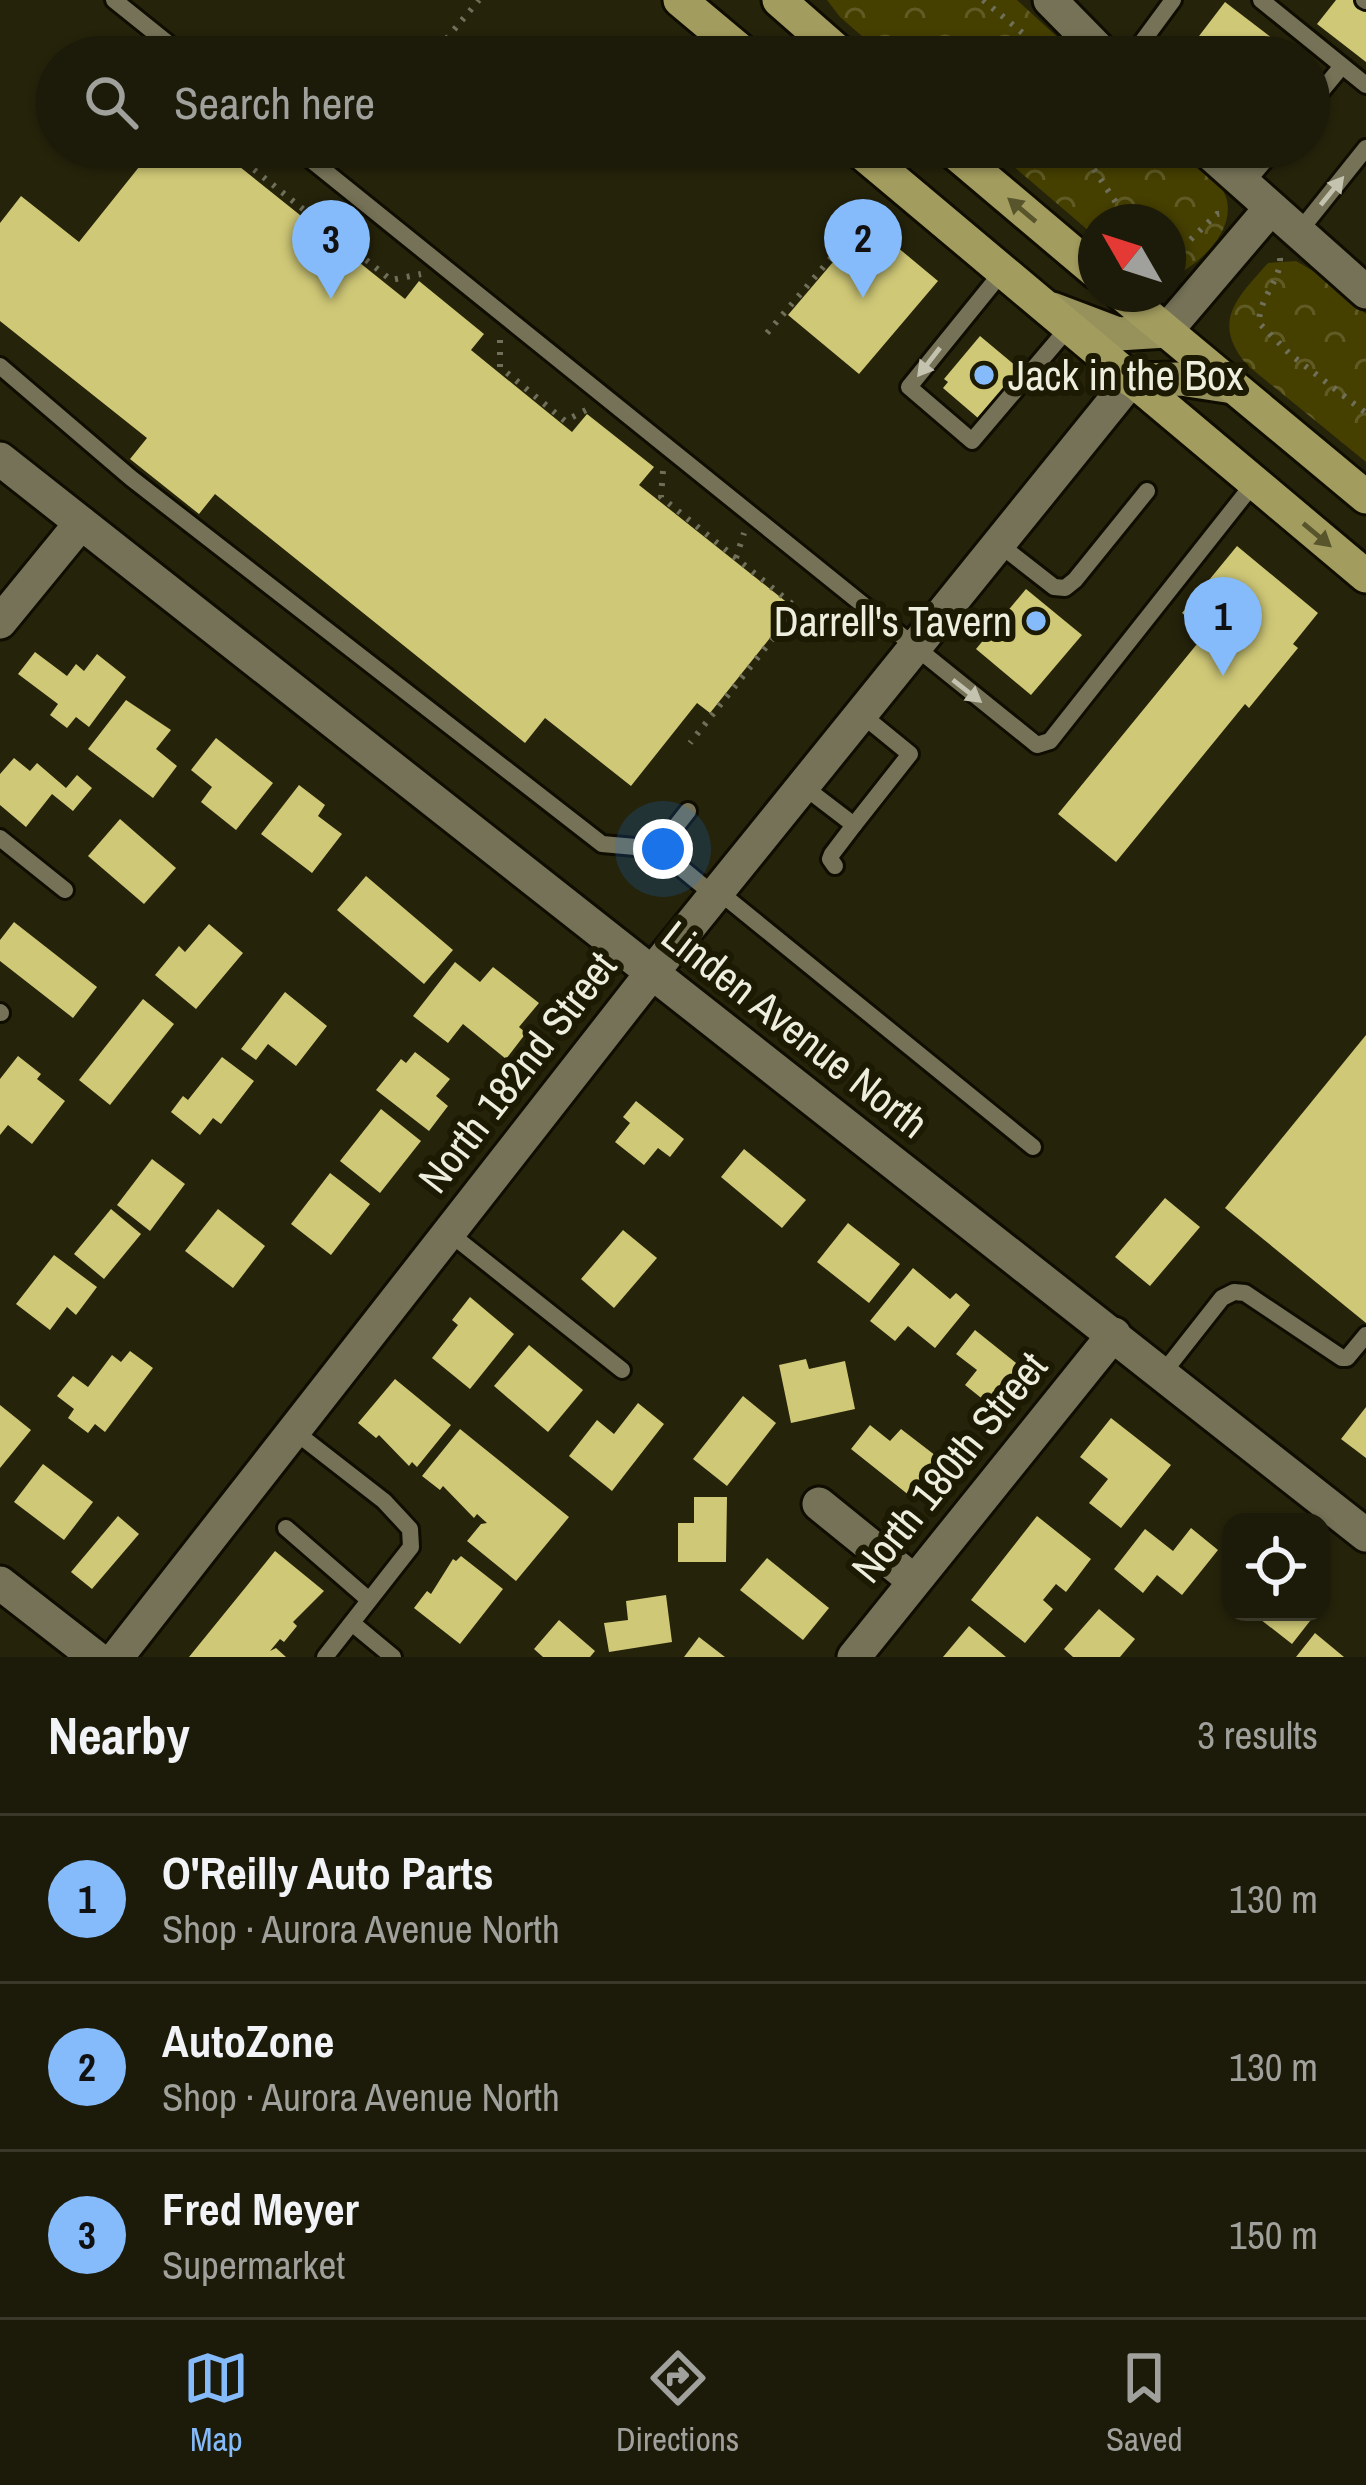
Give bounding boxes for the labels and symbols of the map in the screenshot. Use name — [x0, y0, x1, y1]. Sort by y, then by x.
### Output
one-way arrow — [1319, 176, 1344, 207]
one-way arrow — [1007, 197, 1037, 223]
pin: 2 — [824, 199, 902, 298]
pin: 3 — [292, 200, 370, 299]
north arrow — [1078, 204, 1186, 312]
one-way arrow — [917, 346, 942, 377]
place label: Jack in the Box — [1008, 347, 1244, 403]
marker: Jack in the Box — [971, 362, 997, 388]
one-way arrow — [1302, 522, 1333, 548]
pin: 1 — [1184, 577, 1262, 676]
place label: Darrell's Tavern — [774, 593, 1012, 649]
marker: Darrell's Tavern — [1023, 608, 1049, 634]
one-way arrow — [951, 678, 982, 703]
your location — [633, 819, 693, 879]
street label: Linden Avenue North — [650, 907, 940, 1151]
street label: North 182nd Street — [405, 940, 629, 1204]
street label: North 180th Street — [839, 1340, 1059, 1594]

